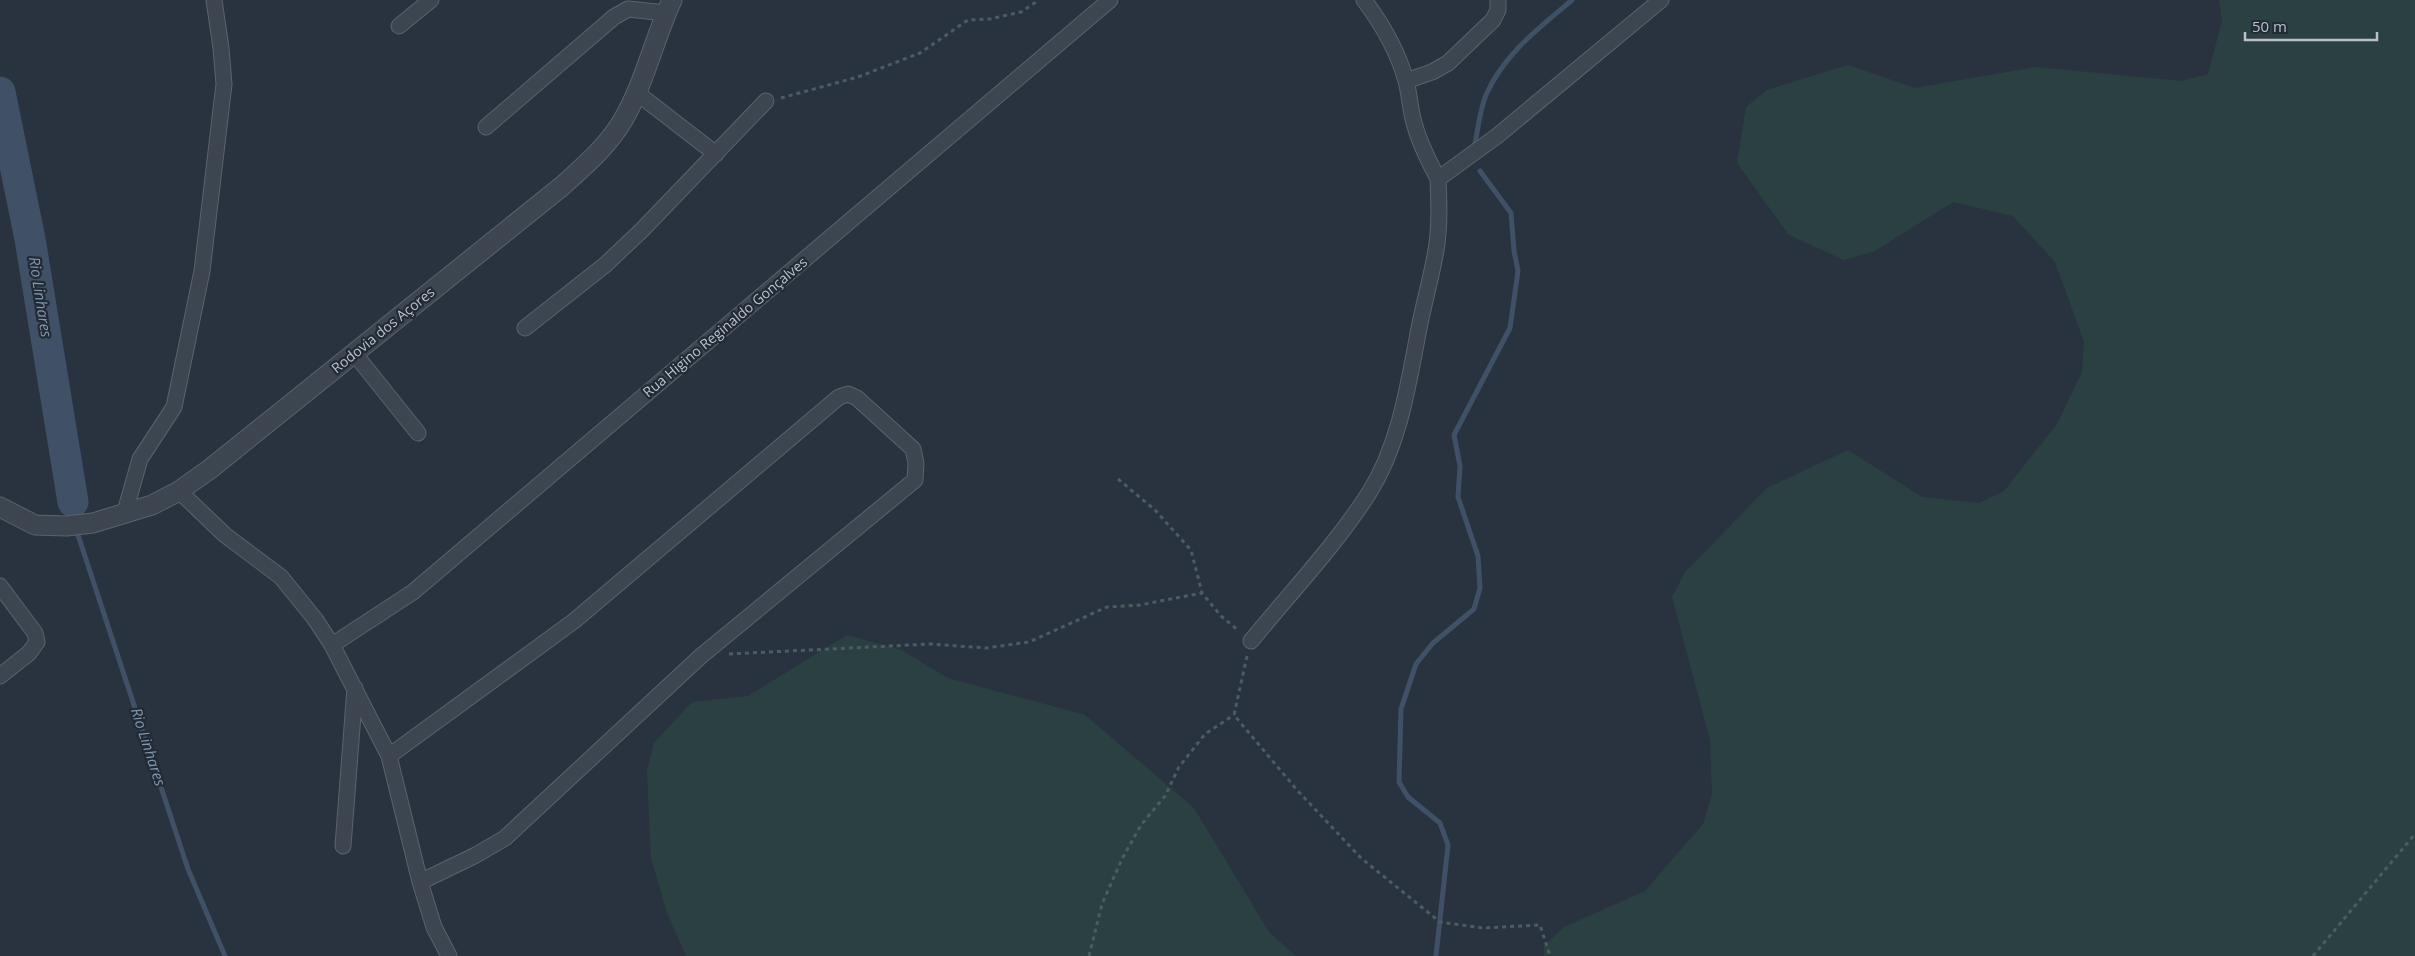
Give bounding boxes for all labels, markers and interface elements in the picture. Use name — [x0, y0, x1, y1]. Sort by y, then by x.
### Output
scale bar — [2245, 10, 2378, 42]
text: 50 m — [2252, 16, 2287, 36]
street label: Rua Higino Reginaldo Gonçalves — [638, 252, 811, 401]
water label: Rio Linhares — [25, 255, 57, 339]
street label: Rodovia dos Açores — [327, 282, 438, 377]
water label: Rio Linhares — [127, 705, 171, 789]

